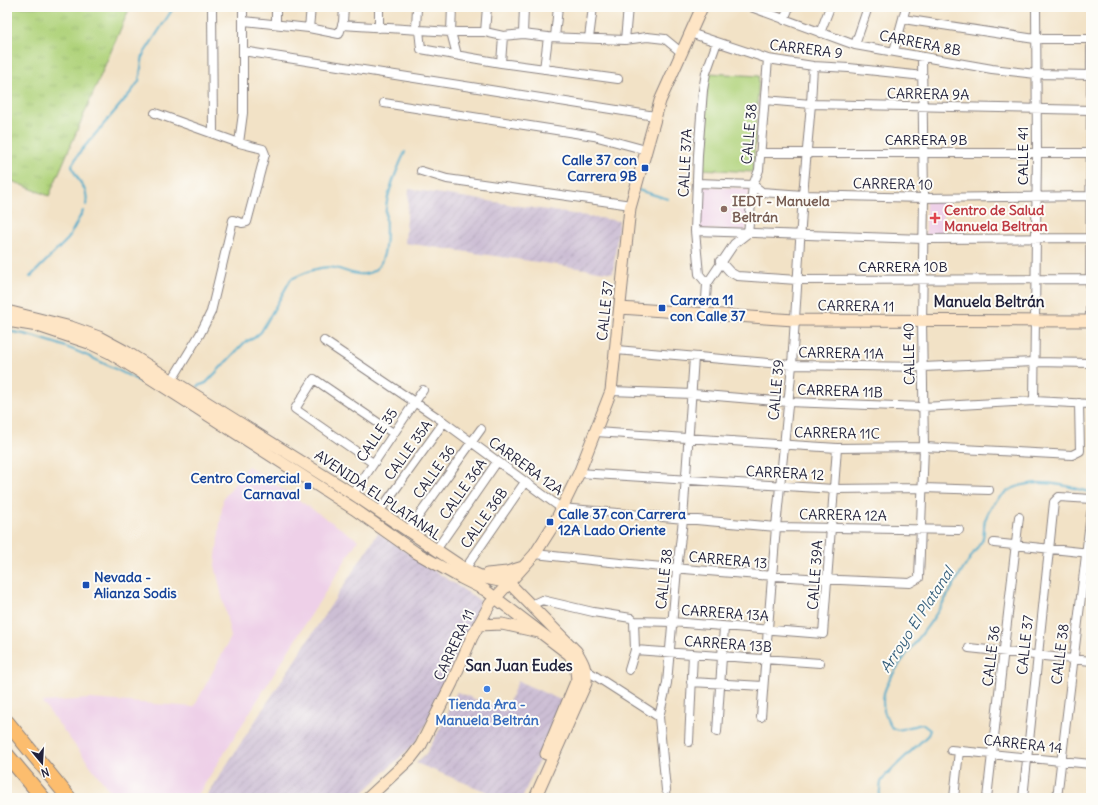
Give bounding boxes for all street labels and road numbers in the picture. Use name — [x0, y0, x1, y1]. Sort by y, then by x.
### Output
street label: CARRERA 8B — [878, 26, 962, 60]
street label: CARRERA 9 — [768, 36, 844, 62]
street label: CARRERA 9A — [887, 84, 969, 104]
street label: CALLE 38 — [737, 103, 761, 165]
street label: CALLE 41 — [1014, 127, 1032, 185]
street label: CALLE 37A — [674, 128, 696, 198]
street label: CARRERA 9B — [885, 131, 967, 149]
street label: CARRERA 10 — [853, 174, 933, 194]
street label: CARRERA 10B — [858, 258, 948, 276]
street label: CALLE 37 — [593, 280, 617, 342]
street label: CARRERA 11 — [818, 296, 894, 316]
street label: CALLE 40 — [899, 323, 919, 385]
street label: CARRERA 11A — [798, 343, 884, 363]
street label: CALLE 39 — [764, 359, 788, 421]
street label: CARRERA 11B — [797, 381, 883, 401]
street label: CALLE 35 — [352, 405, 402, 465]
street label: CALLE 35A — [380, 416, 436, 484]
street label: CARRERA 11C — [794, 423, 880, 443]
street label: CARRERA 12A — [485, 433, 567, 499]
street label: CALLE 36 — [409, 442, 459, 502]
street label: AVENIDA EL PLATANAL — [311, 446, 445, 544]
street label: CALLE 36A — [436, 455, 490, 523]
street label: CARRERA 12 — [745, 462, 825, 484]
street label: CALLE 36B — [456, 484, 512, 552]
street label: CARRERA 12A — [799, 505, 887, 525]
street label: CALLE 39A — [804, 539, 826, 611]
street label: CALLE 38 — [652, 548, 676, 610]
street label: CARRERA 13 — [688, 548, 768, 572]
street label: CARRERA 13A — [680, 601, 770, 625]
street label: CARRERA 11 — [430, 606, 478, 684]
street label: CALLE 37 — [1013, 614, 1037, 676]
street label: CALLE 38 — [1047, 623, 1073, 685]
street label: CALLE 36 — [978, 625, 1004, 687]
street label: CARRERA 13B — [683, 632, 773, 656]
street label: CARRERA 14 — [983, 731, 1063, 757]

